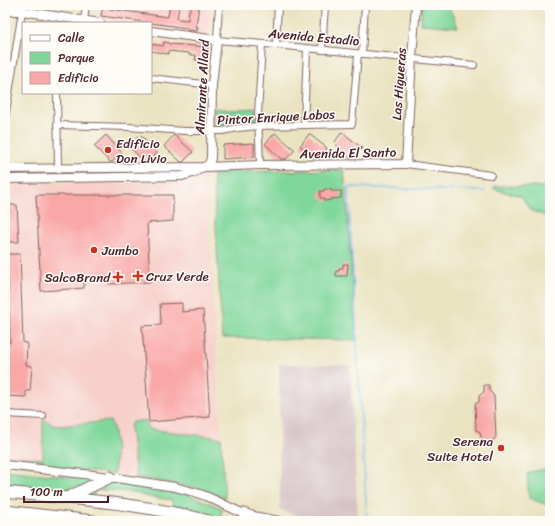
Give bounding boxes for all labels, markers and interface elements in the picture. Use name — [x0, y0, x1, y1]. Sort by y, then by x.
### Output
street label: Avenida Estadio — [267, 21, 361, 52]
legend — [22, 22, 152, 94]
text: Calle — [58, 27, 85, 49]
street label: Almirante Allard — [188, 38, 216, 136]
street label: Las Higueras — [385, 46, 413, 121]
text: Parque — [58, 47, 95, 69]
text: Edificio — [58, 67, 98, 89]
street label: Pintor Enrique Lobos — [216, 102, 336, 132]
place label: Edificio Don Livio — [116, 132, 167, 170]
street label: Avenida El Santo — [299, 141, 397, 165]
marker: Edificio Don Livio — [103, 145, 113, 155]
place label: Jumbo — [101, 239, 139, 262]
marker: Jumbo — [89, 245, 99, 255]
place label: Cruz Verde — [146, 265, 209, 288]
place label: SalcoBrand — [44, 266, 111, 289]
marker: Cruz Verde — [133, 271, 143, 281]
marker: SalcoBrand — [113, 272, 123, 282]
place label: Serena Suite Hotel — [427, 430, 493, 468]
marker: Serena Suite Hotel — [496, 443, 506, 453]
scale bar — [24, 478, 108, 504]
text: 100 m — [30, 481, 63, 503]

